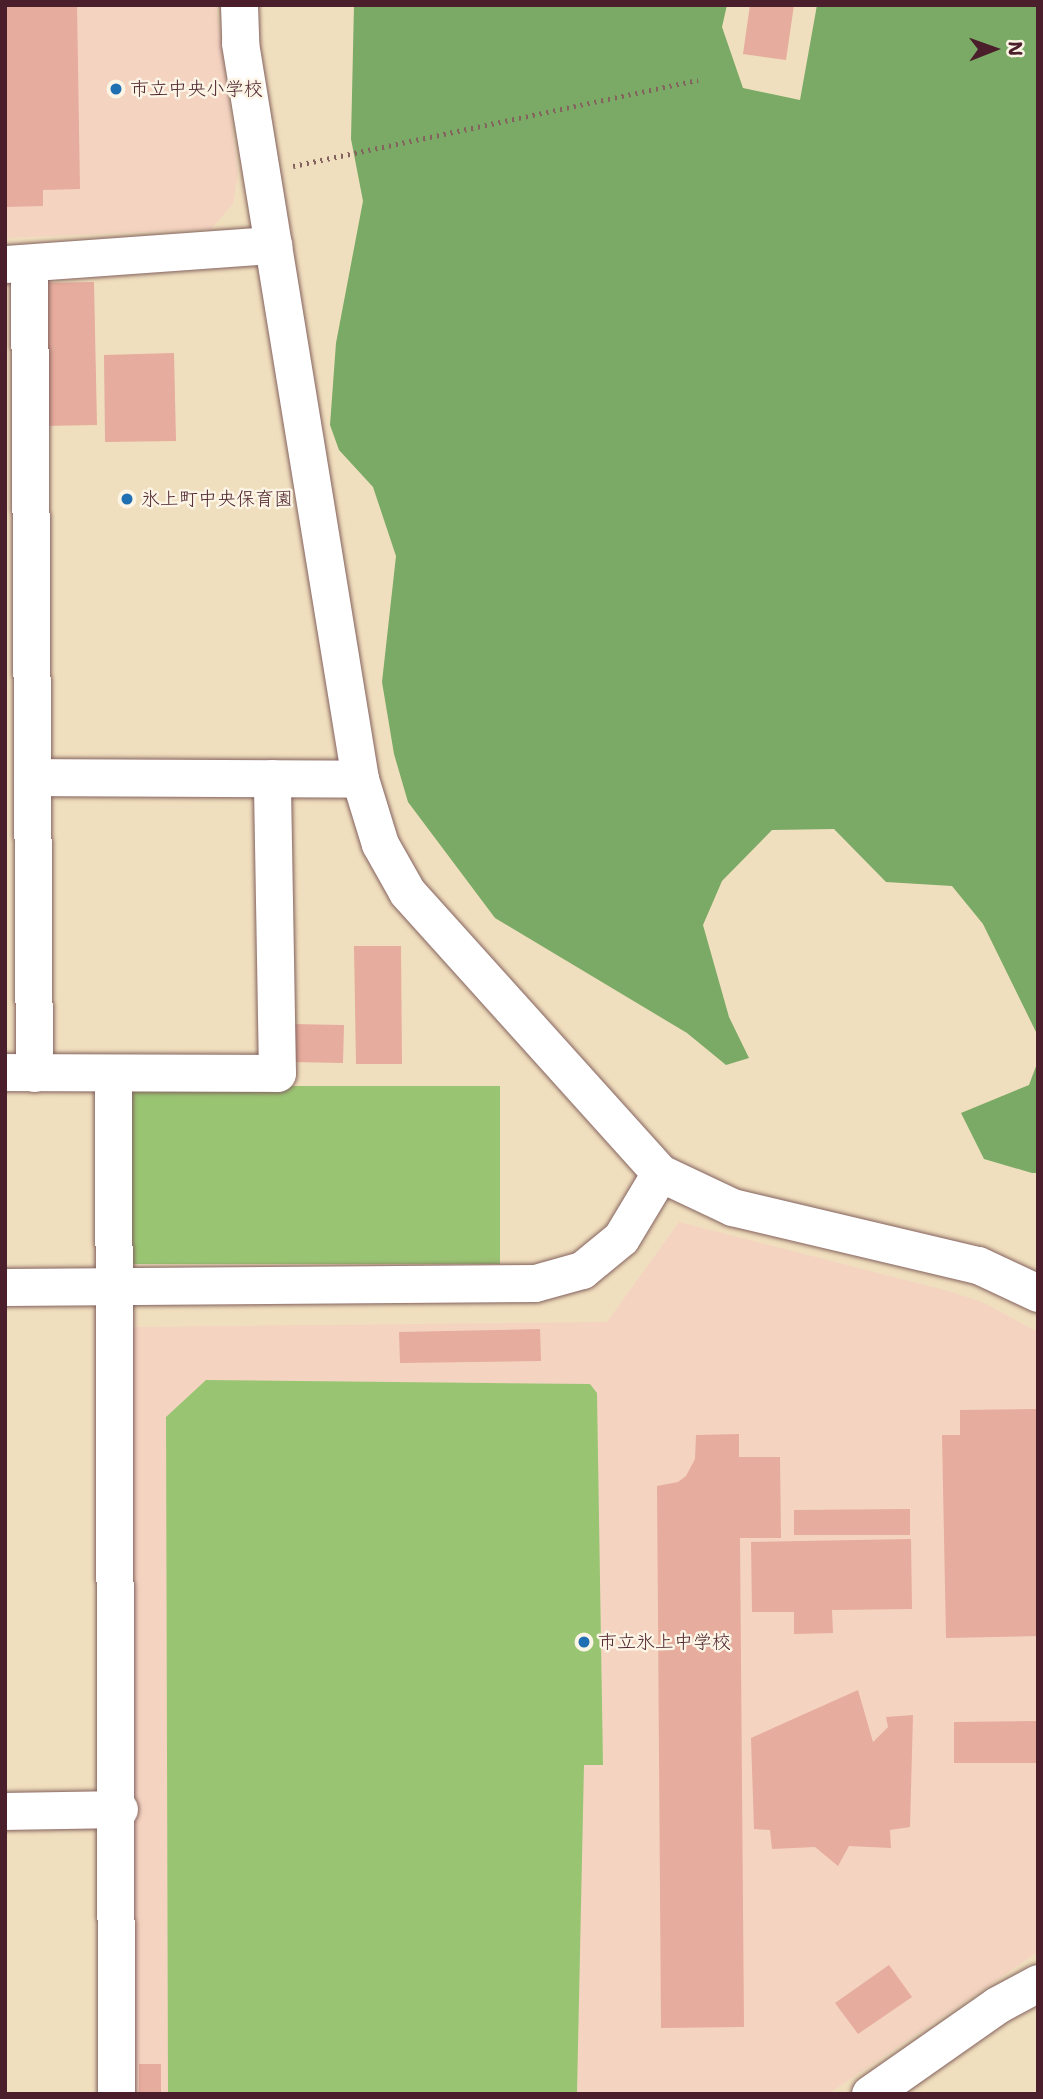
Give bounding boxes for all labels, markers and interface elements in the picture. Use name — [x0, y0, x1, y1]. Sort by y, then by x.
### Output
north arrow — [959, 14, 1029, 84]
text: N — [1003, 41, 1028, 56]
place label: 市立中央小学校 — [130, 78, 263, 100]
marker: 市立中央小学校 — [108, 81, 124, 97]
place label: 氷上町中央保育園 — [141, 488, 293, 510]
marker: 氷上町中央保育園 — [119, 491, 135, 507]
place label: 市立氷上中学校 — [598, 1631, 731, 1653]
marker: 市立氷上中学校 — [576, 1634, 592, 1650]

